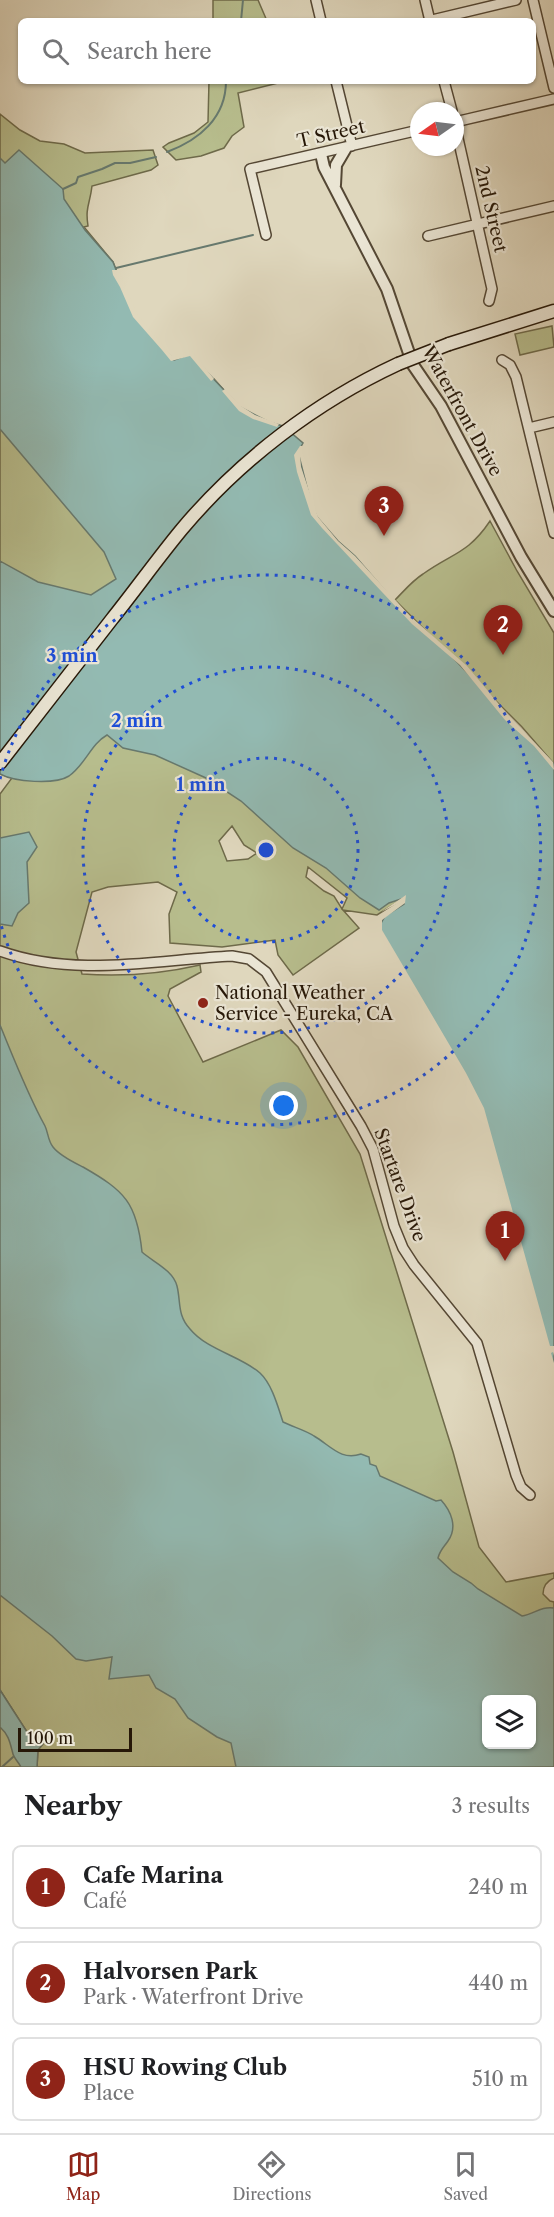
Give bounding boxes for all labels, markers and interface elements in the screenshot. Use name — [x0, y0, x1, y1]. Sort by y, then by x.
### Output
search box — [18, 18, 536, 84]
icon: search — [39, 35, 72, 68]
text: Search here — [87, 38, 212, 65]
north arrow — [410, 102, 464, 156]
street label: T Street — [295, 115, 368, 152]
street label: 2nd Street — [470, 163, 512, 255]
street label: Waterfront Drive — [417, 341, 507, 480]
pin: 3 — [364, 486, 404, 536]
pin: 2 — [484, 606, 522, 655]
text: 3 min — [46, 645, 98, 667]
text: 2 min — [111, 710, 164, 732]
text: 1 min — [176, 774, 226, 796]
centre of rings — [256, 840, 276, 860]
place label: National Weather Service - Eureka, CA — [215, 982, 394, 1025]
marker: National Weather Service - Eureka, CA — [196, 996, 210, 1010]
your location — [269, 1091, 298, 1120]
street label: Startare Drive — [369, 1125, 431, 1245]
pin: 1 — [486, 1212, 524, 1261]
map controls — [482, 1695, 536, 1749]
button: layers — [482, 1695, 536, 1749]
scale bar — [18, 1725, 132, 1752]
text: 100 m — [27, 1728, 73, 1748]
text: Nearby — [24, 1790, 122, 1822]
text: 3 results — [452, 1794, 530, 1818]
text: Cafe Marina — [83, 1862, 223, 1889]
text: 1 — [41, 1875, 50, 1899]
text: 240 m — [468, 1875, 528, 1899]
text: Café — [83, 1889, 127, 1913]
text: Halvorsen Park — [83, 1958, 258, 1985]
text: 2 — [40, 1971, 51, 1995]
text: 440 m — [468, 1971, 528, 1995]
text: Park · Waterfront Drive — [83, 1985, 303, 2009]
text: HSU Rowing Club — [83, 2054, 287, 2081]
text: 3 — [40, 2067, 51, 2091]
text: 510 m — [472, 2067, 528, 2091]
text: Place — [83, 2081, 134, 2105]
tab: Map — [66, 2148, 100, 2204]
tab: Directions — [232, 2148, 311, 2204]
tab: Saved — [444, 2148, 488, 2204]

